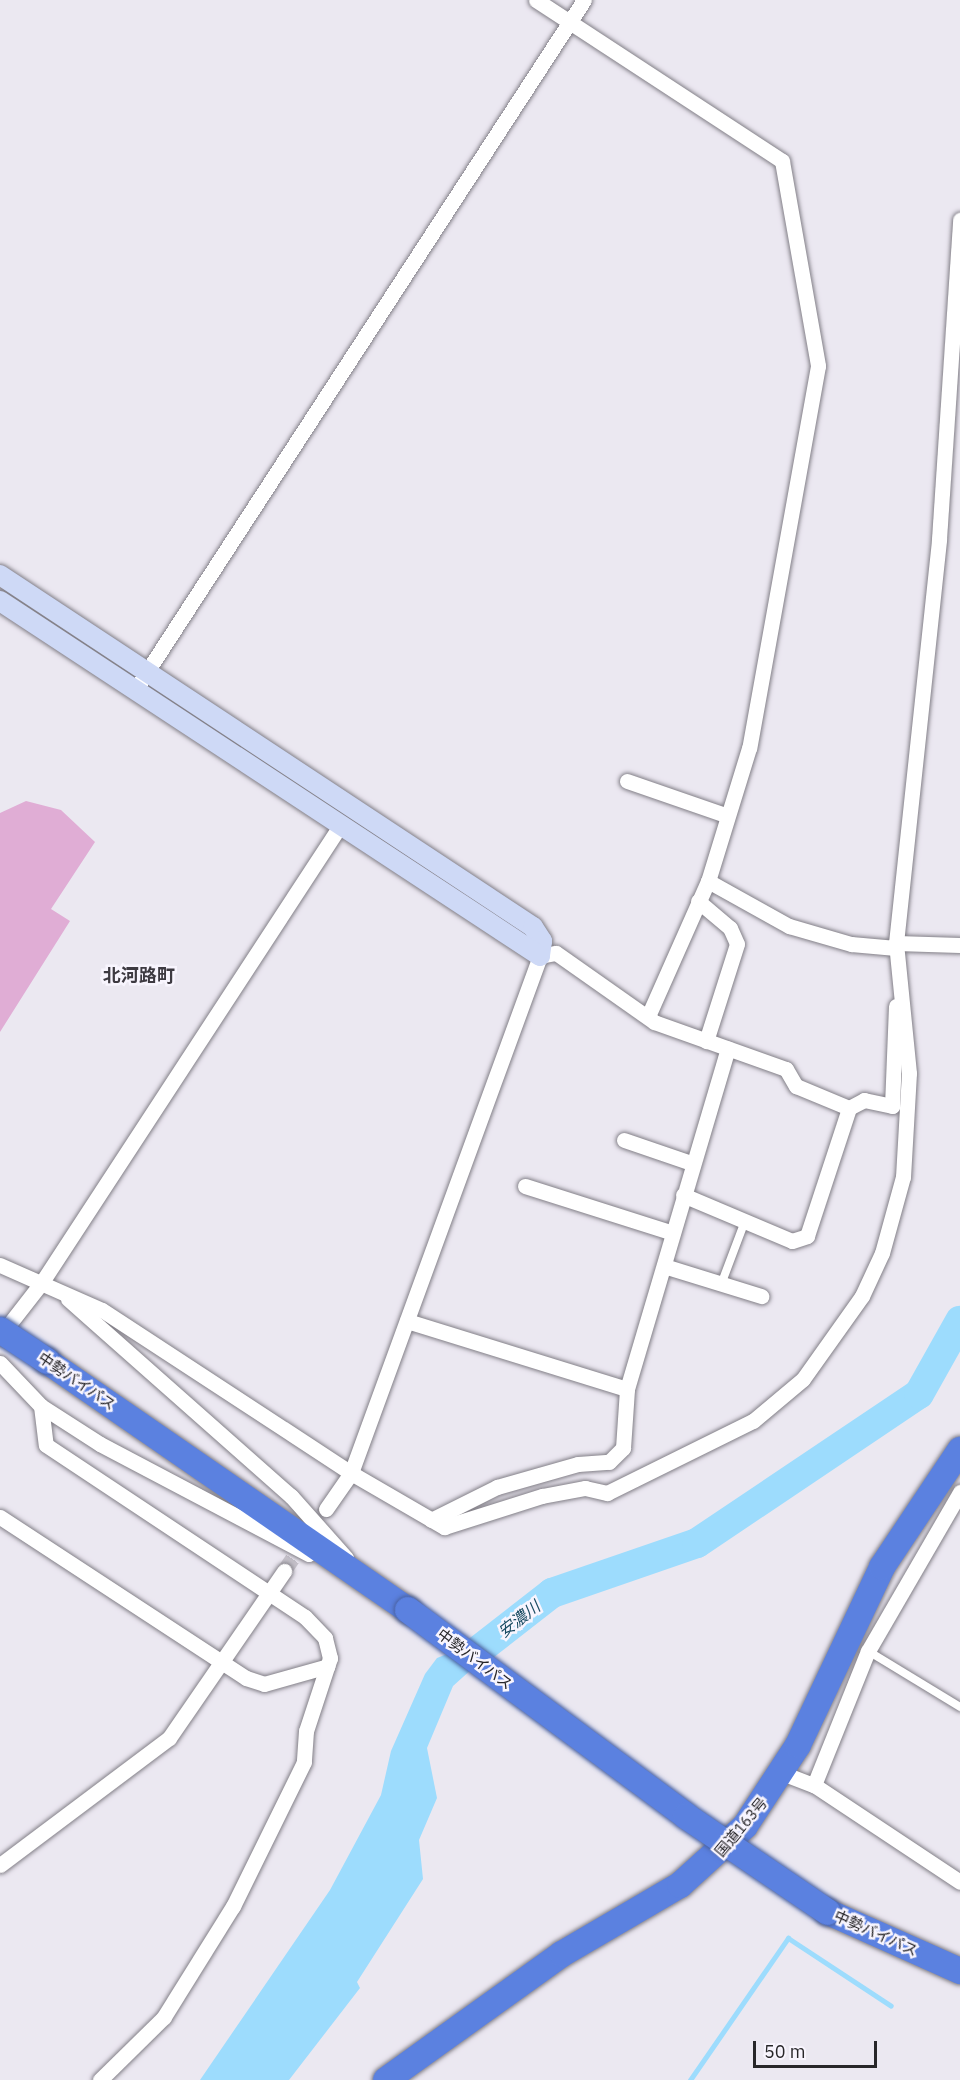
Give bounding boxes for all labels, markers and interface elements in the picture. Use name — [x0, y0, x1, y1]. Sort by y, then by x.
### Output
district label: 北河路町 — [103, 965, 175, 987]
street label: 中勢バイパス — [35, 1348, 119, 1414]
water label: 安濃川 — [494, 1597, 544, 1641]
street label: 中勢バイパス — [434, 1625, 516, 1693]
street label: 国道163号 — [711, 1794, 771, 1860]
street label: 中勢バイパス — [831, 1906, 921, 1960]
scale bar — [756, 2029, 880, 2067]
text: 50 m — [764, 2040, 806, 2063]

